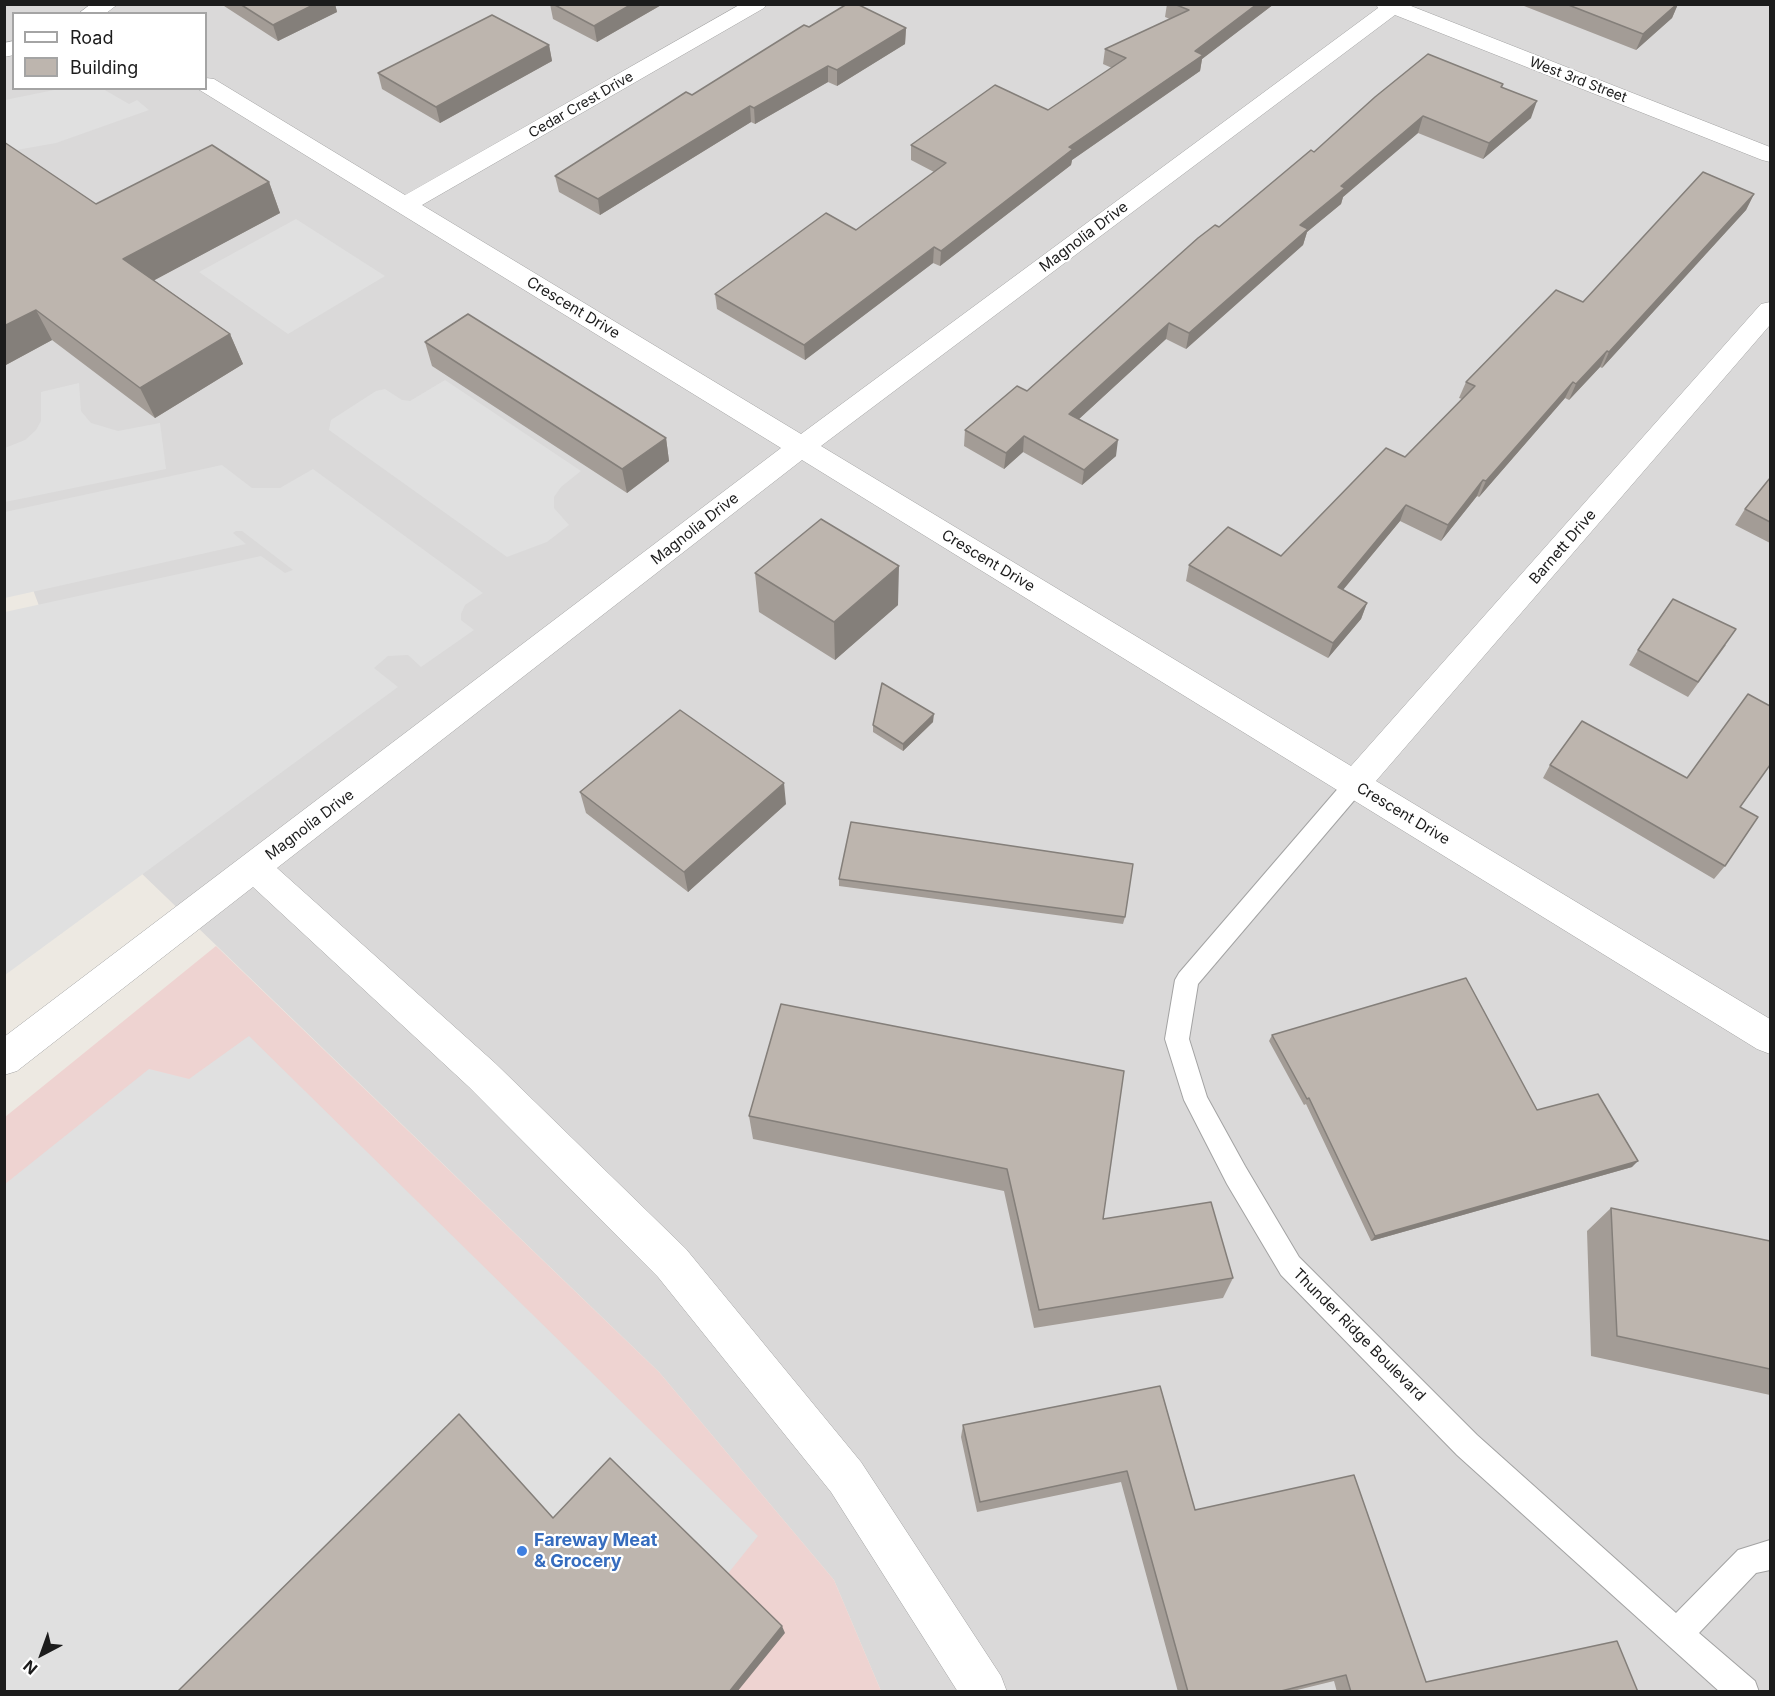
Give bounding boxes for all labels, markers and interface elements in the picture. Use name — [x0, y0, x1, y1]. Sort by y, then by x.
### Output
legend — [12, 12, 207, 90]
text: Road — [70, 27, 113, 48]
street label: West 3rd Street — [1527, 54, 1629, 106]
text: Building — [70, 57, 138, 78]
street label: Cedar Crest Drive — [526, 68, 636, 142]
street label: Magnolia Drive — [1036, 198, 1132, 276]
street label: Crescent Drive — [523, 273, 623, 343]
street label: Magnolia Drive — [648, 489, 742, 569]
street label: Barnett Drive — [1526, 506, 1600, 588]
street label: Crescent Drive — [938, 526, 1038, 596]
street label: Crescent Drive — [1353, 779, 1453, 849]
street label: Magnolia Drive — [262, 786, 358, 864]
street label: Thunder Ridge Boulevard — [1289, 1265, 1429, 1405]
place label: Fareway Meat & Grocery — [534, 1530, 657, 1572]
marker: Fareway Meat & Grocery — [515, 1544, 529, 1558]
north arrow — [12, 1624, 72, 1684]
text: N — [19, 1656, 41, 1679]

